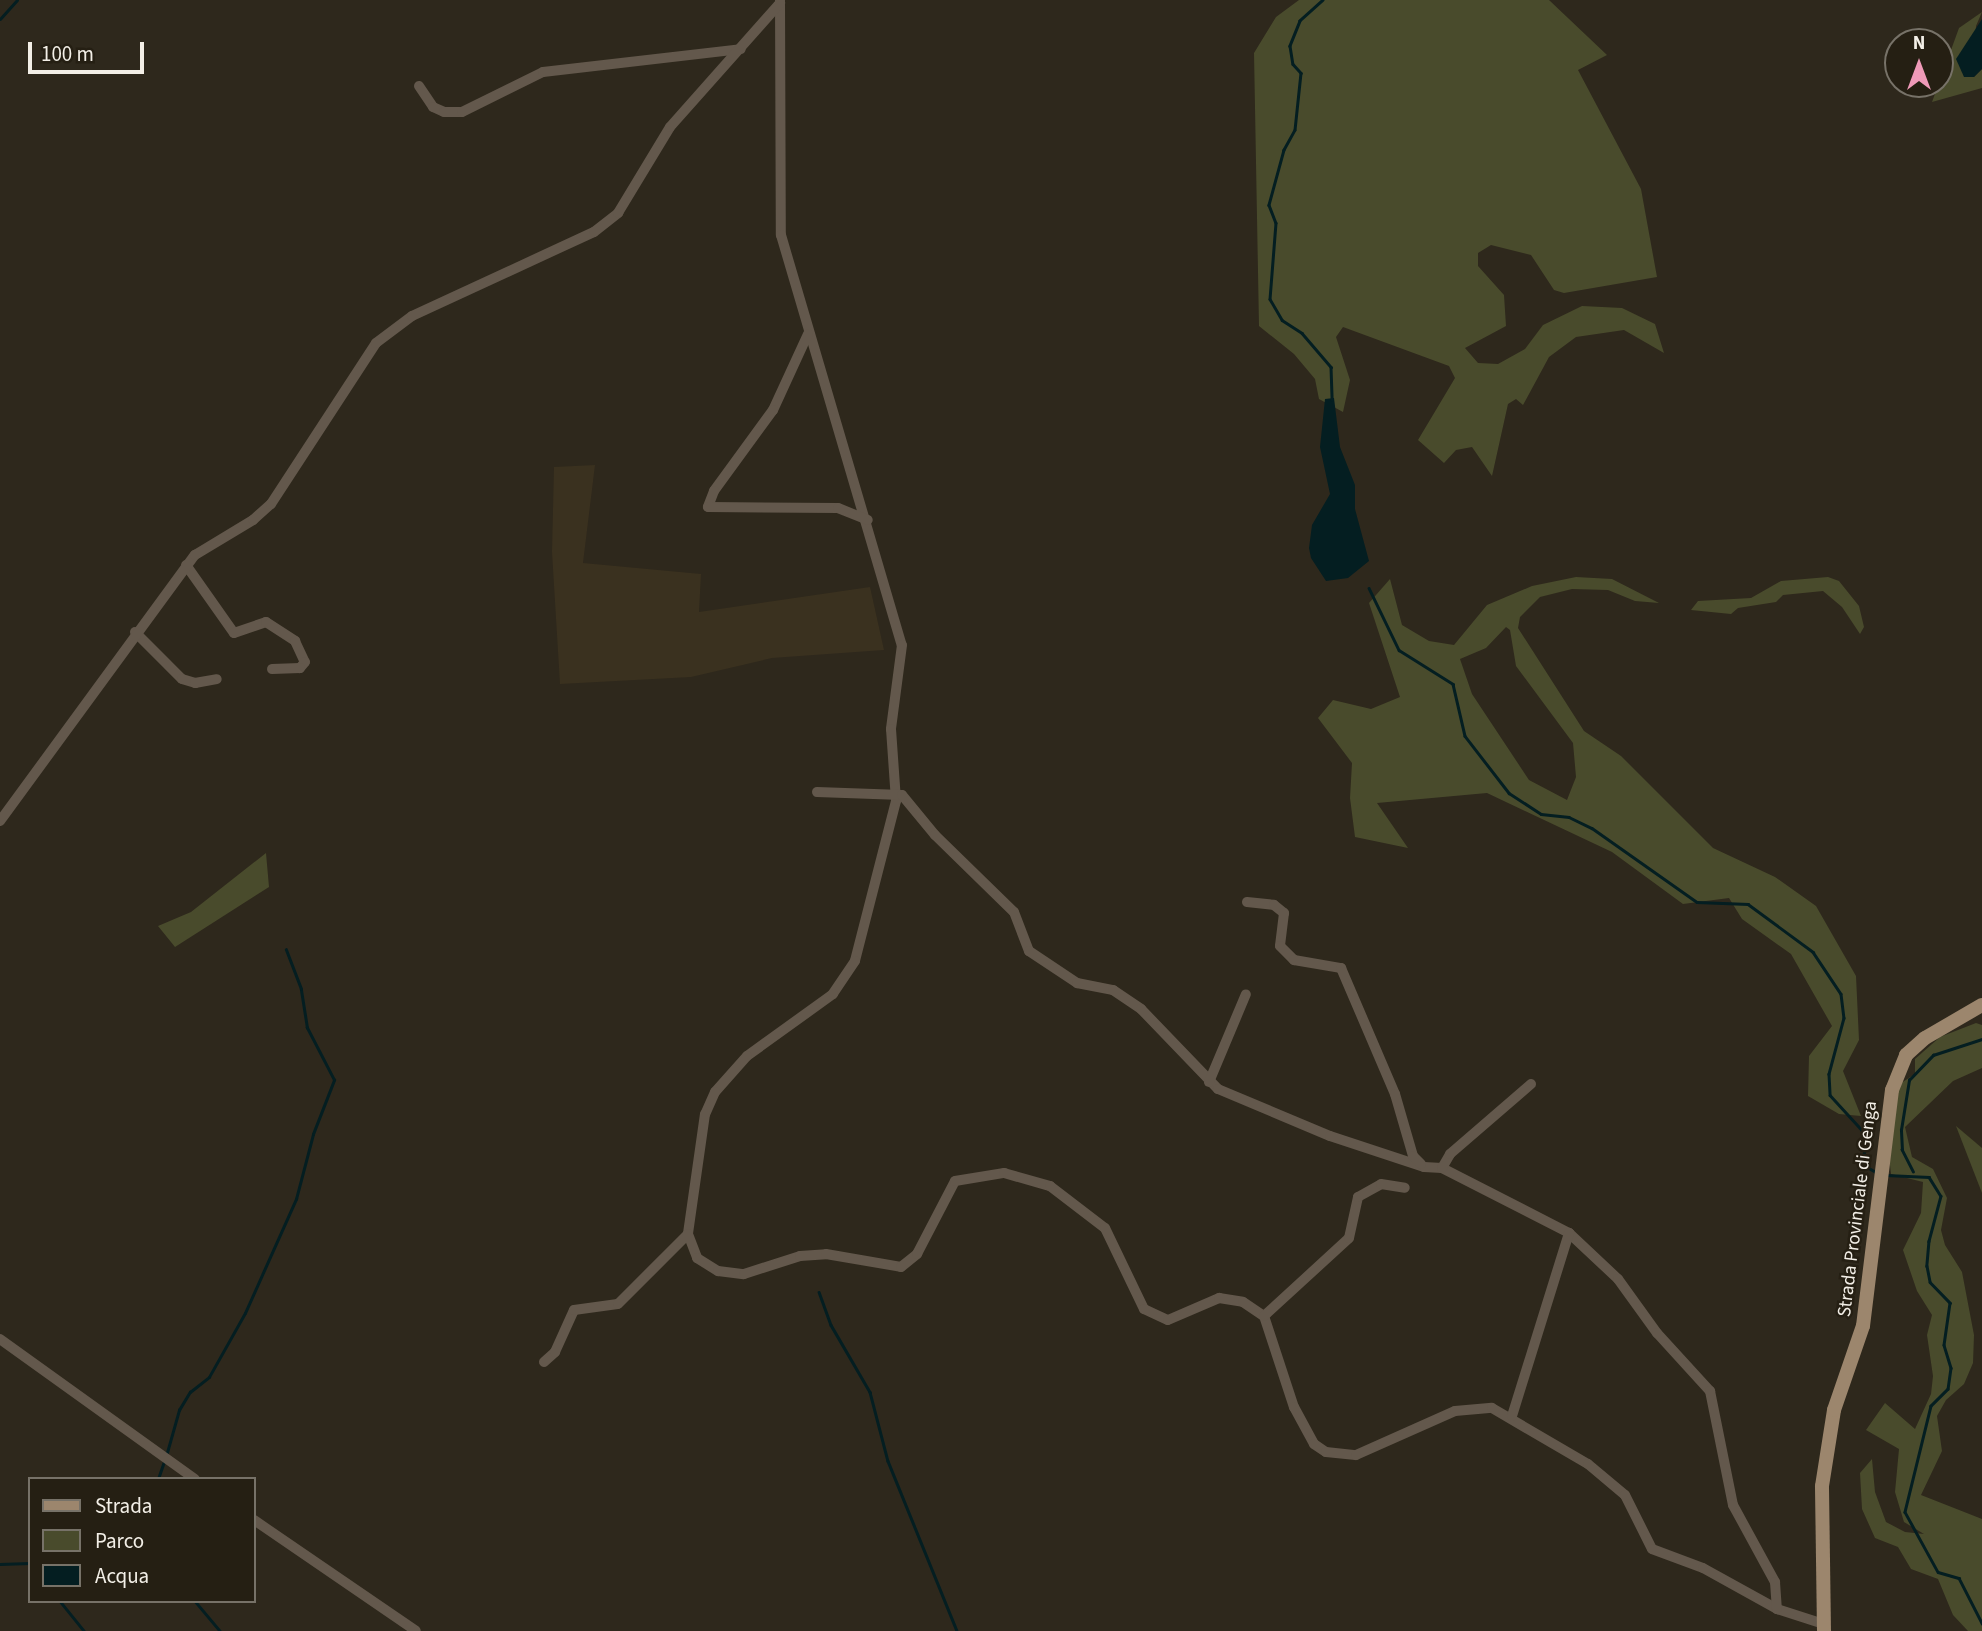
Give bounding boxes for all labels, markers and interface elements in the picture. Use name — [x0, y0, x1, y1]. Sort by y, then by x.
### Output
scale bar — [32, 28, 147, 72]
north arrow — [1884, 28, 1954, 98]
text: N — [1913, 30, 1925, 57]
text: 100 m — [41, 39, 94, 69]
street label: Strada Provinciale di Genga — [1833, 1100, 1883, 1318]
legend — [28, 1477, 256, 1603]
text: Strada — [95, 1491, 152, 1521]
text: Parco — [95, 1526, 144, 1556]
text: Acqua — [95, 1561, 149, 1591]

